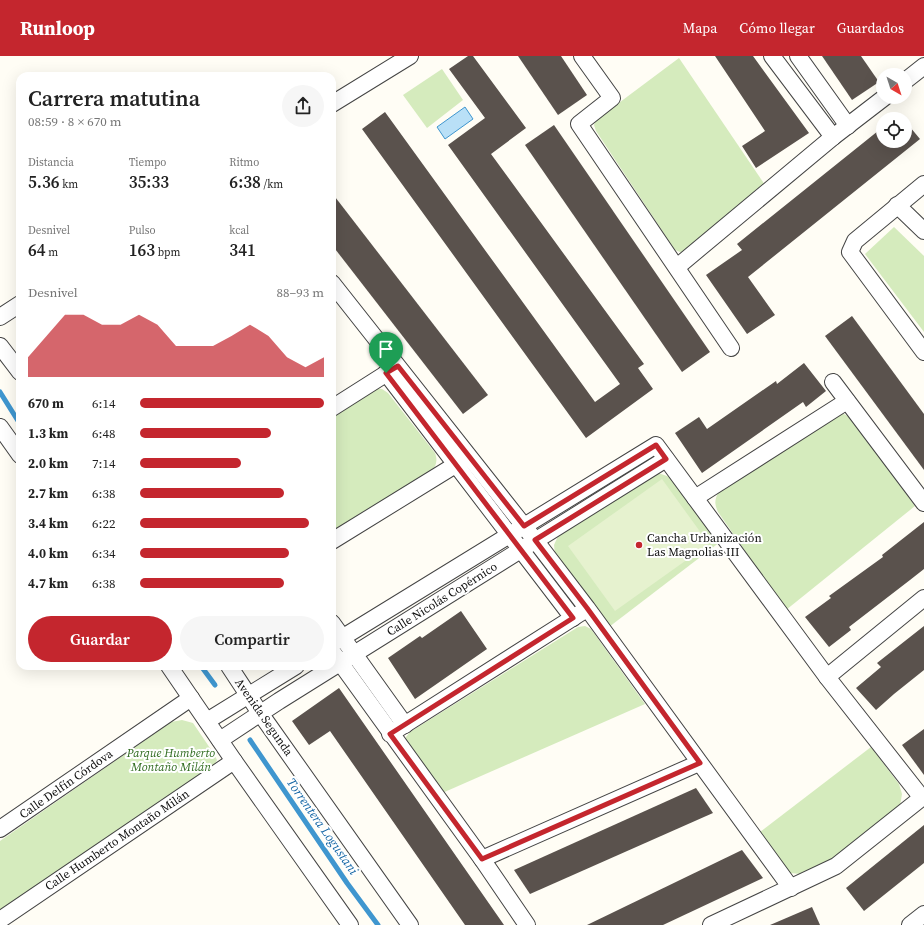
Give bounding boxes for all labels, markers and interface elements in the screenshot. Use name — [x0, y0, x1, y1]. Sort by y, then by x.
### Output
text: Runloop — [20, 15, 95, 41]
text: Mapa — [683, 18, 717, 38]
text: Cómo llegar — [739, 18, 815, 38]
text: Guardados — [837, 18, 904, 38]
north arrow — [876, 68, 912, 104]
map controls — [876, 68, 912, 148]
text: Carrera matutina — [28, 83, 200, 113]
button: share — [282, 85, 324, 127]
button: locate — [876, 112, 912, 148]
text: 08:59 · 8 × 670 m — [28, 113, 122, 130]
text: Distancia — [28, 155, 74, 170]
text: Tiempo — [129, 155, 166, 170]
text: Ritmo — [229, 155, 259, 170]
text: 5.36 — [28, 170, 60, 194]
text: 35:33 — [129, 170, 169, 194]
text: 6:38 — [229, 170, 261, 194]
text: km — [60, 177, 78, 192]
text: /km — [261, 177, 283, 192]
text: Desnivel — [28, 223, 70, 238]
text: Pulso — [129, 223, 156, 238]
text: kcal — [229, 223, 249, 238]
text: 64 — [28, 238, 46, 262]
text: 163 — [129, 238, 155, 262]
text: 341 — [229, 238, 256, 262]
text: m — [46, 245, 58, 260]
text: bpm — [155, 245, 180, 260]
text: Desnivel — [28, 284, 78, 301]
text: 88–93 m — [277, 284, 324, 301]
pin — [369, 332, 403, 373]
icon: arrive — [375, 338, 397, 360]
text: 670 m — [28, 395, 64, 412]
text: 6:14 — [92, 395, 115, 412]
text: 1.3 km — [28, 425, 68, 442]
text: 6:48 — [92, 425, 115, 442]
text: 2.0 km — [28, 455, 68, 472]
text: 7:14 — [92, 455, 115, 472]
text: 2.7 km — [28, 485, 68, 502]
text: 6:38 — [92, 485, 115, 502]
text: 3.4 km — [28, 515, 68, 532]
text: 6:22 — [92, 515, 115, 532]
place label: Cancha Urbanización Las Magnolias III — [647, 530, 762, 560]
marker: Cancha Urbanización Las Magnolias III — [634, 540, 644, 550]
text: 4.0 km — [28, 545, 68, 562]
text: 6:34 — [92, 545, 115, 562]
street label: Calle Nicolás Copérnico — [384, 558, 501, 640]
text: 4.7 km — [28, 575, 68, 592]
text: 6:38 — [92, 575, 115, 592]
button: Guardar — [28, 616, 172, 662]
button: Compartir — [180, 616, 324, 662]
street label: Avenida Segunda — [231, 675, 297, 760]
street label: Calle Delfín Córdova — [16, 745, 117, 822]
park label: Parque Humberto Montaño Milán — [126, 745, 215, 775]
water label: Torrentera Logustani — [283, 775, 362, 878]
street label: Calle Humberto Montaño Milán — [42, 786, 192, 894]

